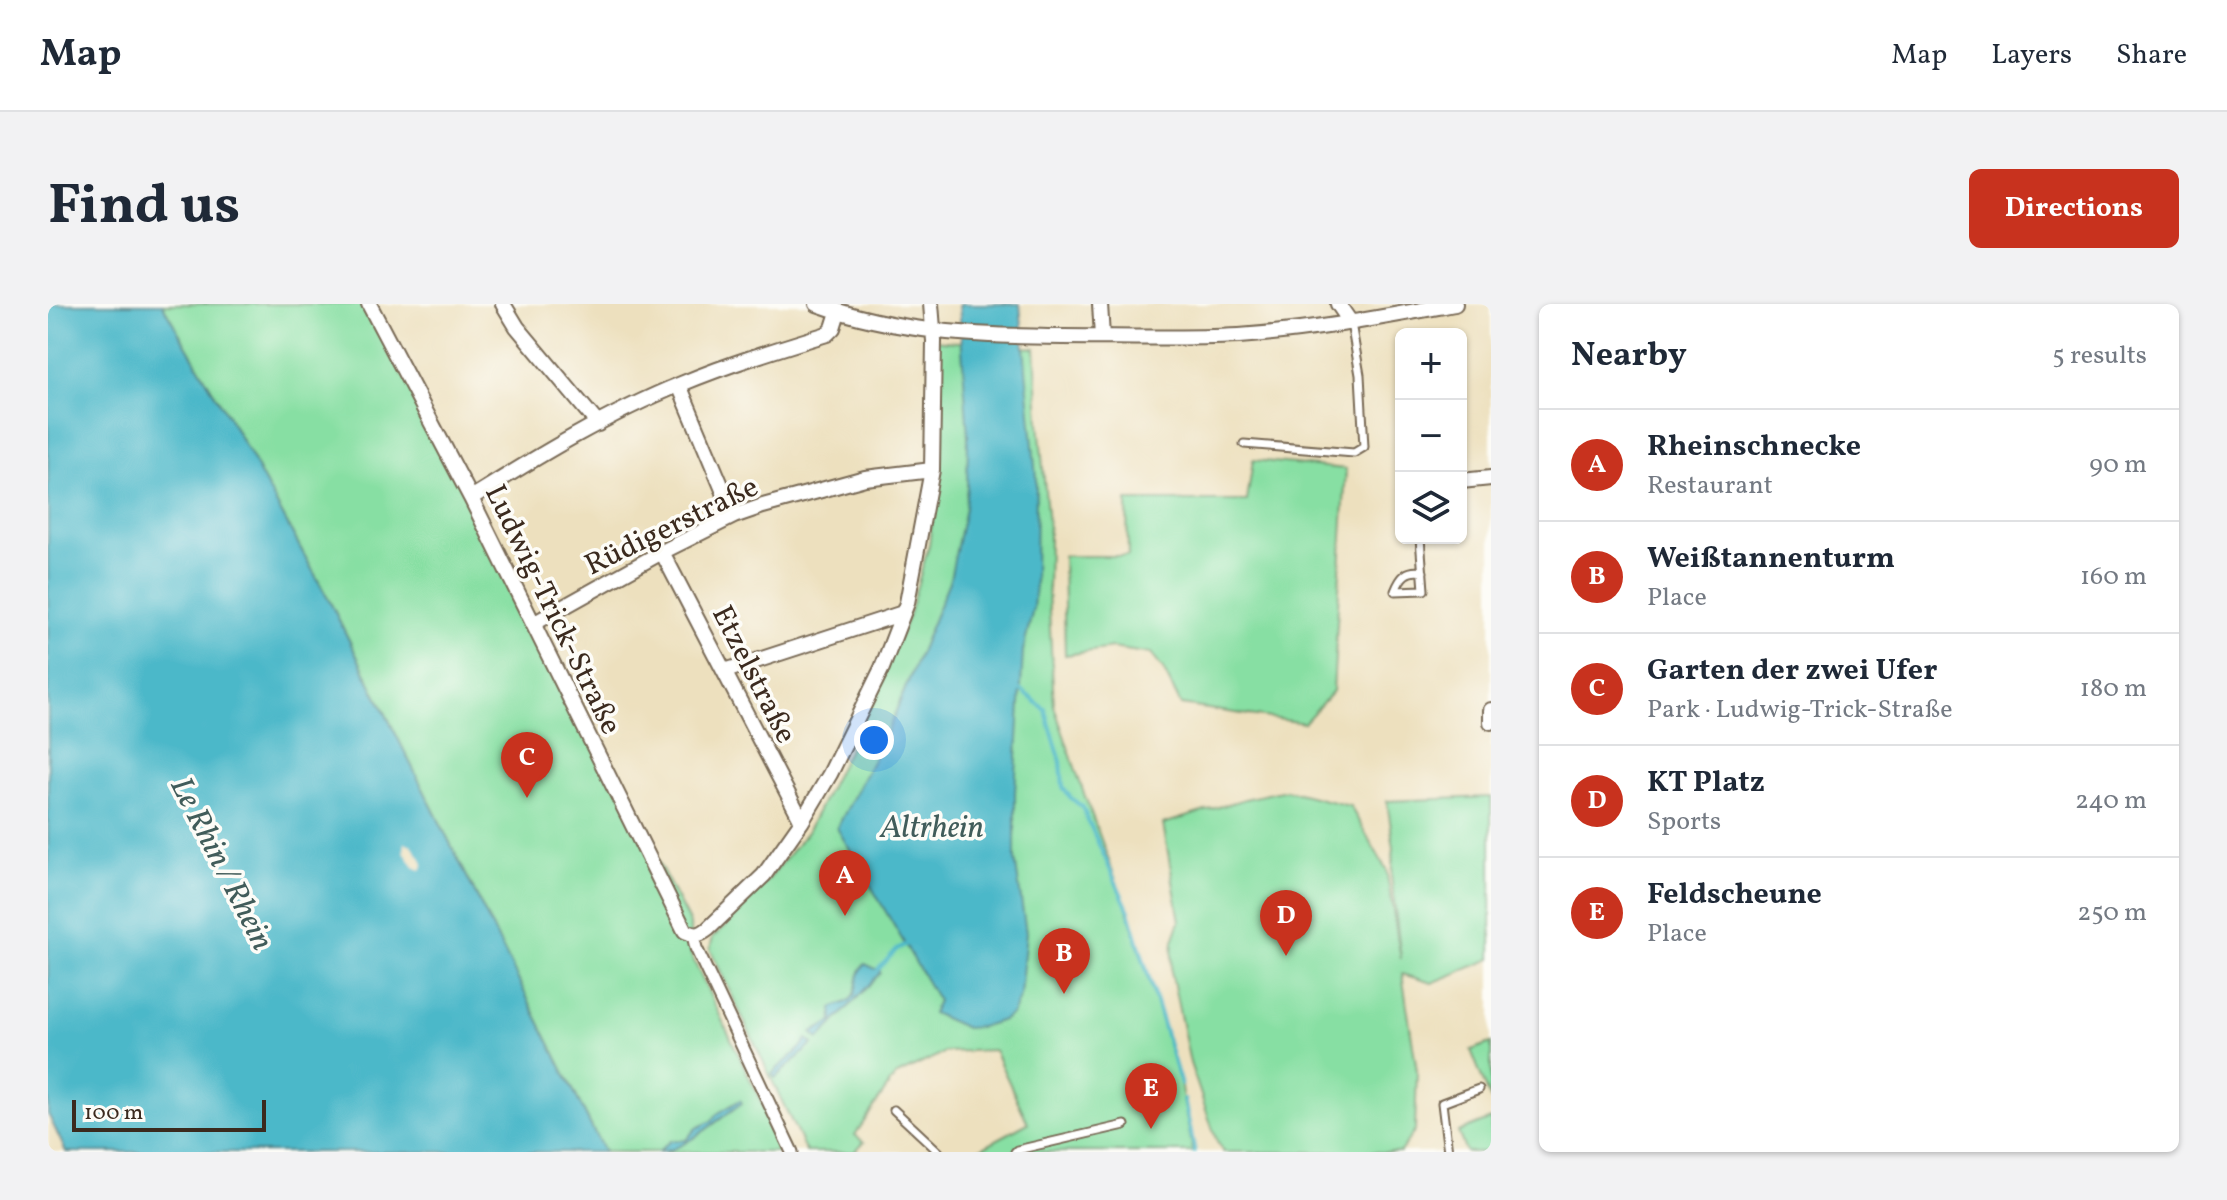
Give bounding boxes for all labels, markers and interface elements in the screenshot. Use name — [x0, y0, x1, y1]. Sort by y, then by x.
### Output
text: Map — [40, 29, 121, 82]
text: Map — [1891, 36, 1947, 75]
text: Layers — [1991, 36, 2072, 75]
text: Share — [2116, 36, 2187, 75]
text: Find us — [48, 169, 240, 247]
button: Directions — [1969, 169, 2179, 248]
map controls — [1395, 328, 1467, 544]
button: + — [1395, 328, 1467, 400]
text: Nearby — [1571, 333, 1687, 380]
text: 5 results — [2052, 338, 2147, 374]
button: − — [1395, 400, 1467, 472]
text: Rheinschnecke — [1647, 426, 1861, 468]
text: A — [1588, 447, 1606, 483]
text: 90 m — [2089, 447, 2147, 483]
street label: Rüdigerstraße — [578, 467, 766, 587]
text: Restaurant — [1647, 468, 1773, 504]
button: layers — [1395, 472, 1467, 544]
street label: Ludwig-Trick-Straße — [473, 478, 631, 742]
text: Weißtannenturm — [1647, 538, 1895, 580]
text: B — [1588, 559, 1606, 595]
text: 160 m — [2080, 559, 2147, 595]
text: Place — [1647, 580, 1707, 616]
street label: Etzelstraße — [700, 599, 806, 751]
text: Garten der zwei Ufer — [1647, 650, 1937, 692]
text: C — [1589, 671, 1605, 707]
text: 180 m — [2080, 671, 2147, 707]
text: Park · Ludwig-Trick-Straße — [1647, 692, 1953, 728]
your location — [854, 720, 894, 760]
pin: C — [501, 732, 553, 798]
text: KT Platz — [1647, 762, 1765, 804]
water label: Le Rhin / Rhein — [158, 770, 283, 959]
text: D — [1587, 783, 1607, 819]
text: 240 m — [2075, 783, 2147, 819]
text: Sports — [1647, 804, 1721, 840]
water label: Altrhein — [879, 807, 984, 851]
pin: A — [819, 850, 871, 916]
text: Feldscheune — [1647, 874, 1822, 916]
pin: D — [1260, 890, 1312, 956]
text: E — [1589, 895, 1605, 931]
text: 250 m — [2077, 895, 2147, 931]
text: Place — [1647, 916, 1707, 952]
pin: B — [1038, 928, 1090, 994]
pin: E — [1125, 1063, 1177, 1129]
scale bar — [72, 1096, 266, 1132]
text: 100 m — [84, 1098, 143, 1129]

